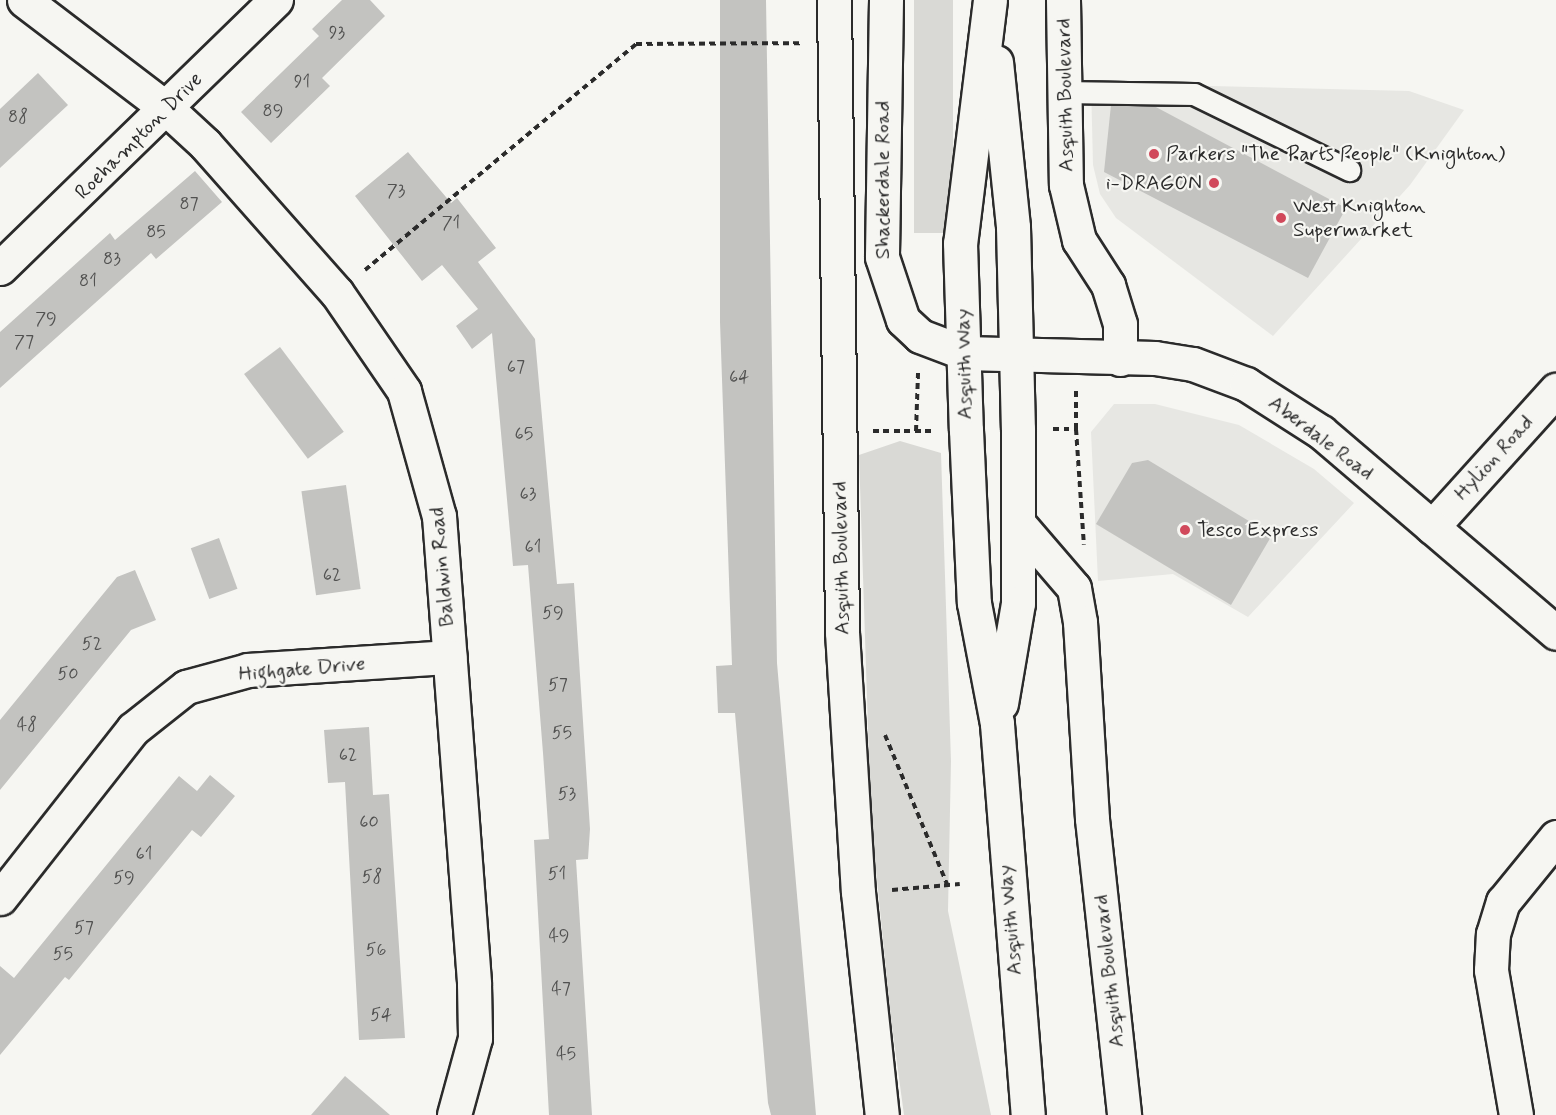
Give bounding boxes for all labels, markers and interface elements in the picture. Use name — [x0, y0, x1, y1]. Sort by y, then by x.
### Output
street label: Asquith Boulevard — [1051, 18, 1079, 172]
house number: 93 — [329, 22, 345, 44]
street label: Roehampton Drive — [70, 67, 208, 205]
house number: 91 — [294, 71, 310, 93]
house number: 89 — [263, 100, 283, 122]
street label: Shackerdale Road — [870, 102, 896, 258]
house number: 88 — [8, 106, 28, 128]
place label: Parkers "The Parts People" (Knighton) — [1166, 141, 1507, 167]
marker: Parkers "The Parts People" (Knighton) — [1147, 147, 1161, 161]
place label: i-DRAGON — [1106, 170, 1202, 196]
marker: i-DRAGON — [1207, 176, 1221, 190]
house number: 73 — [387, 180, 405, 202]
house number: 87 — [179, 193, 199, 215]
place label: West Knighton Supermarket — [1293, 193, 1426, 243]
marker: West Knighton Supermarket — [1274, 211, 1288, 225]
house number: 71 — [442, 212, 460, 234]
house number: 85 — [146, 221, 166, 243]
house number: 83 — [103, 248, 121, 270]
house number: 81 — [79, 270, 97, 292]
house number: 79 — [35, 308, 57, 330]
street label: Asquith Way — [950, 308, 978, 420]
house number: 77 — [14, 331, 34, 353]
house number: 67 — [507, 356, 525, 378]
house number: 64 — [729, 366, 749, 388]
street label: Aberdale Road — [1263, 390, 1379, 486]
street label: Hylion Road — [1450, 411, 1538, 505]
house number: 65 — [515, 423, 533, 445]
street label: Asquith Boulevard — [827, 481, 855, 635]
house number: 63 — [520, 483, 536, 505]
street label: Baldwin Road — [424, 507, 460, 627]
place label: Tesco Express — [1197, 517, 1319, 543]
marker: Tesco Express — [1178, 523, 1192, 537]
house number: 61 — [525, 536, 541, 558]
house number: 62 — [323, 564, 341, 586]
house number: 59 — [542, 602, 564, 624]
house number: 52 — [82, 633, 102, 655]
street label: Highgate Drive — [238, 651, 366, 687]
house number: 50 — [57, 663, 79, 685]
house number: 57 — [548, 674, 568, 696]
house number: 48 — [17, 714, 37, 736]
house number: 55 — [552, 722, 572, 744]
house number: 62 — [339, 744, 357, 766]
house number: 53 — [558, 783, 576, 805]
house number: 60 — [359, 811, 379, 833]
house number: 61 — [136, 843, 152, 865]
house number: 51 — [548, 863, 566, 885]
street label: Asquith Way — [993, 864, 1027, 976]
house number: 58 — [362, 866, 382, 888]
house number: 59 — [113, 867, 135, 889]
street label: Asquith Boulevard — [1088, 893, 1130, 1049]
house number: 57 — [74, 917, 94, 939]
house number: 49 — [548, 925, 570, 947]
house number: 56 — [366, 939, 386, 961]
house number: 55 — [53, 943, 73, 965]
house number: 47 — [551, 978, 571, 1000]
house number: 54 — [370, 1004, 392, 1026]
house number: 45 — [556, 1043, 576, 1065]

